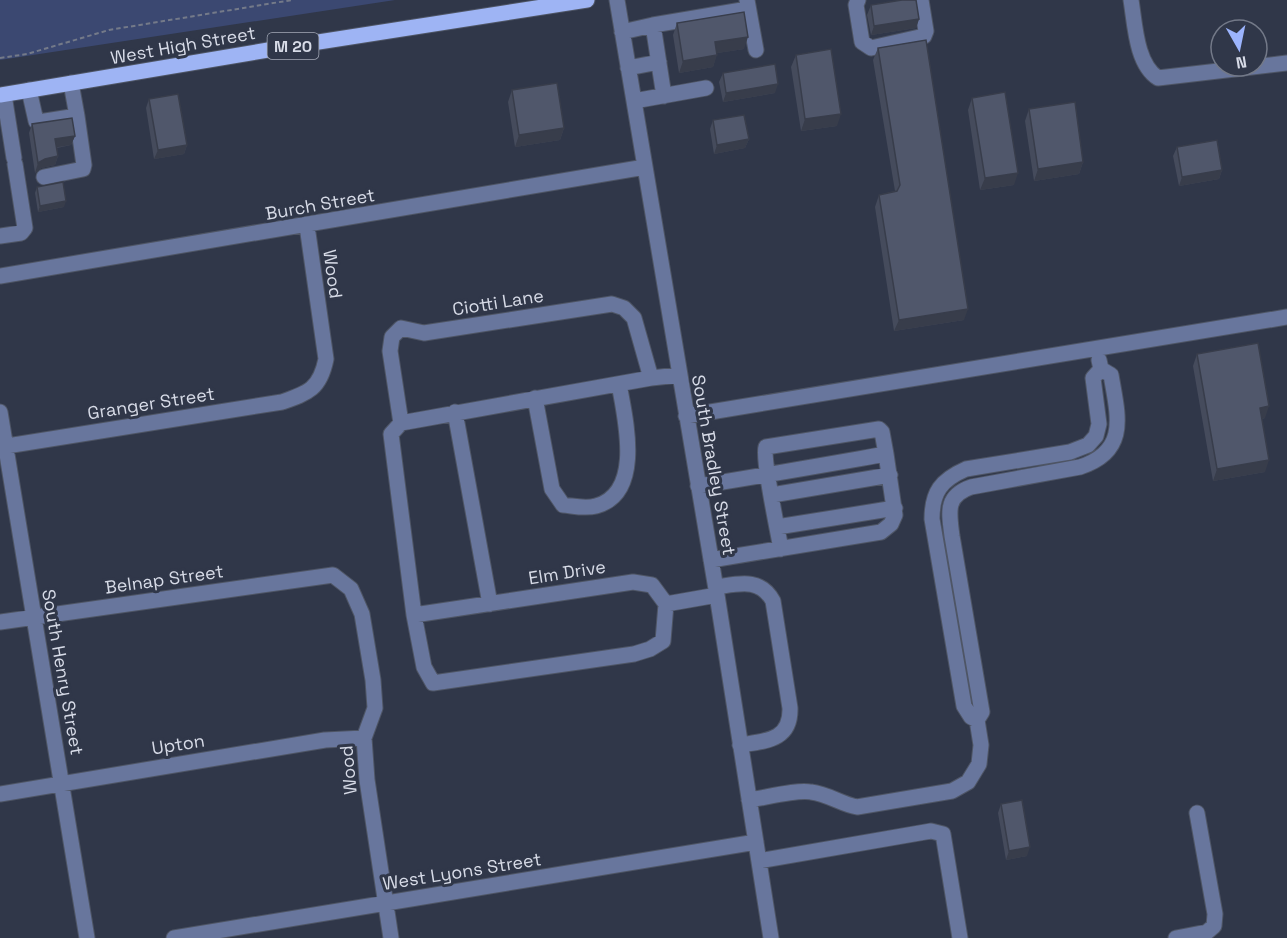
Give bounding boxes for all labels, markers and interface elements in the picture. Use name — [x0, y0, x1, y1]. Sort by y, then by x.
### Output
north arrow — [1209, 18, 1269, 78]
street label: West High Street — [109, 21, 257, 69]
road number: M 20 — [268, 33, 318, 59]
text: N — [1234, 51, 1248, 74]
street label: Burch Street — [263, 183, 377, 225]
street label: Wood — [318, 248, 348, 300]
street label: Ciotti Lane — [451, 283, 545, 321]
street label: South Bradley Street — [687, 373, 741, 557]
street label: Granger Street — [86, 382, 216, 424]
street label: Elm Drive — [527, 555, 607, 589]
street label: Belnap Street — [103, 559, 225, 599]
street label: South Henry Street — [37, 587, 89, 757]
street label: Upton — [150, 728, 206, 760]
street label: Wood — [334, 744, 362, 796]
street label: West Lyons Street — [381, 847, 543, 895]

